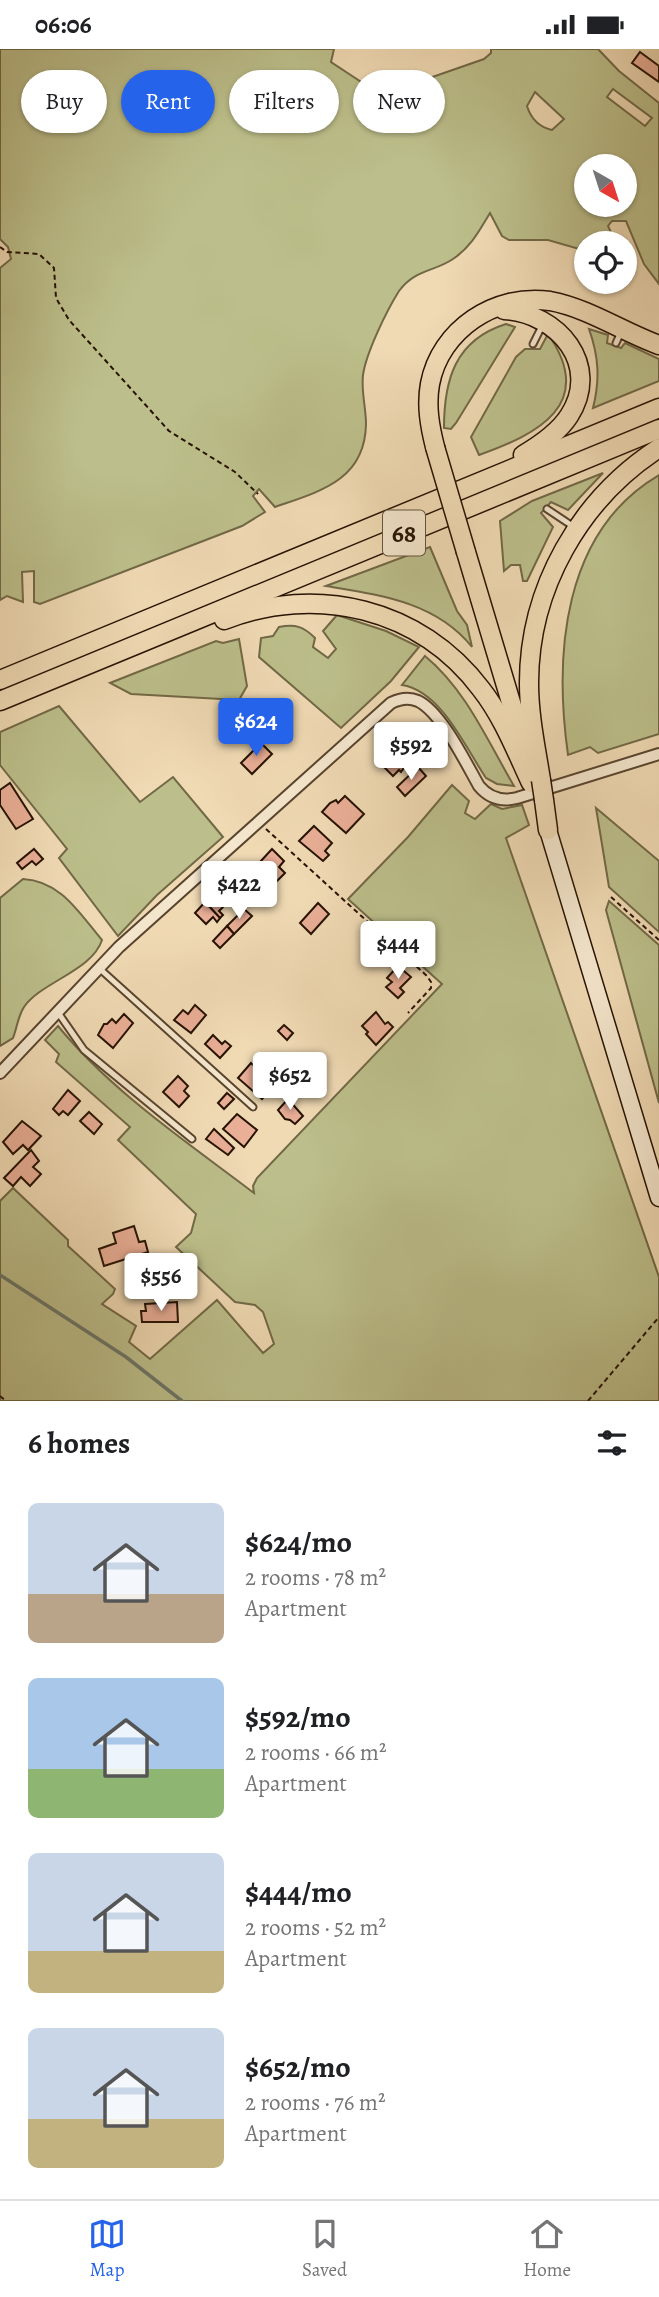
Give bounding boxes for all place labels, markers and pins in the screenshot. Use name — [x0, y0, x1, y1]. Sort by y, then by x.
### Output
pin: $624 — [215, 699, 297, 758]
pin: $592 — [370, 723, 452, 782]
pin: $422 — [198, 861, 280, 921]
pin: $444 — [357, 921, 439, 981]
pin: $652 — [249, 1053, 331, 1112]
pin: $556 — [120, 1253, 202, 1313]

